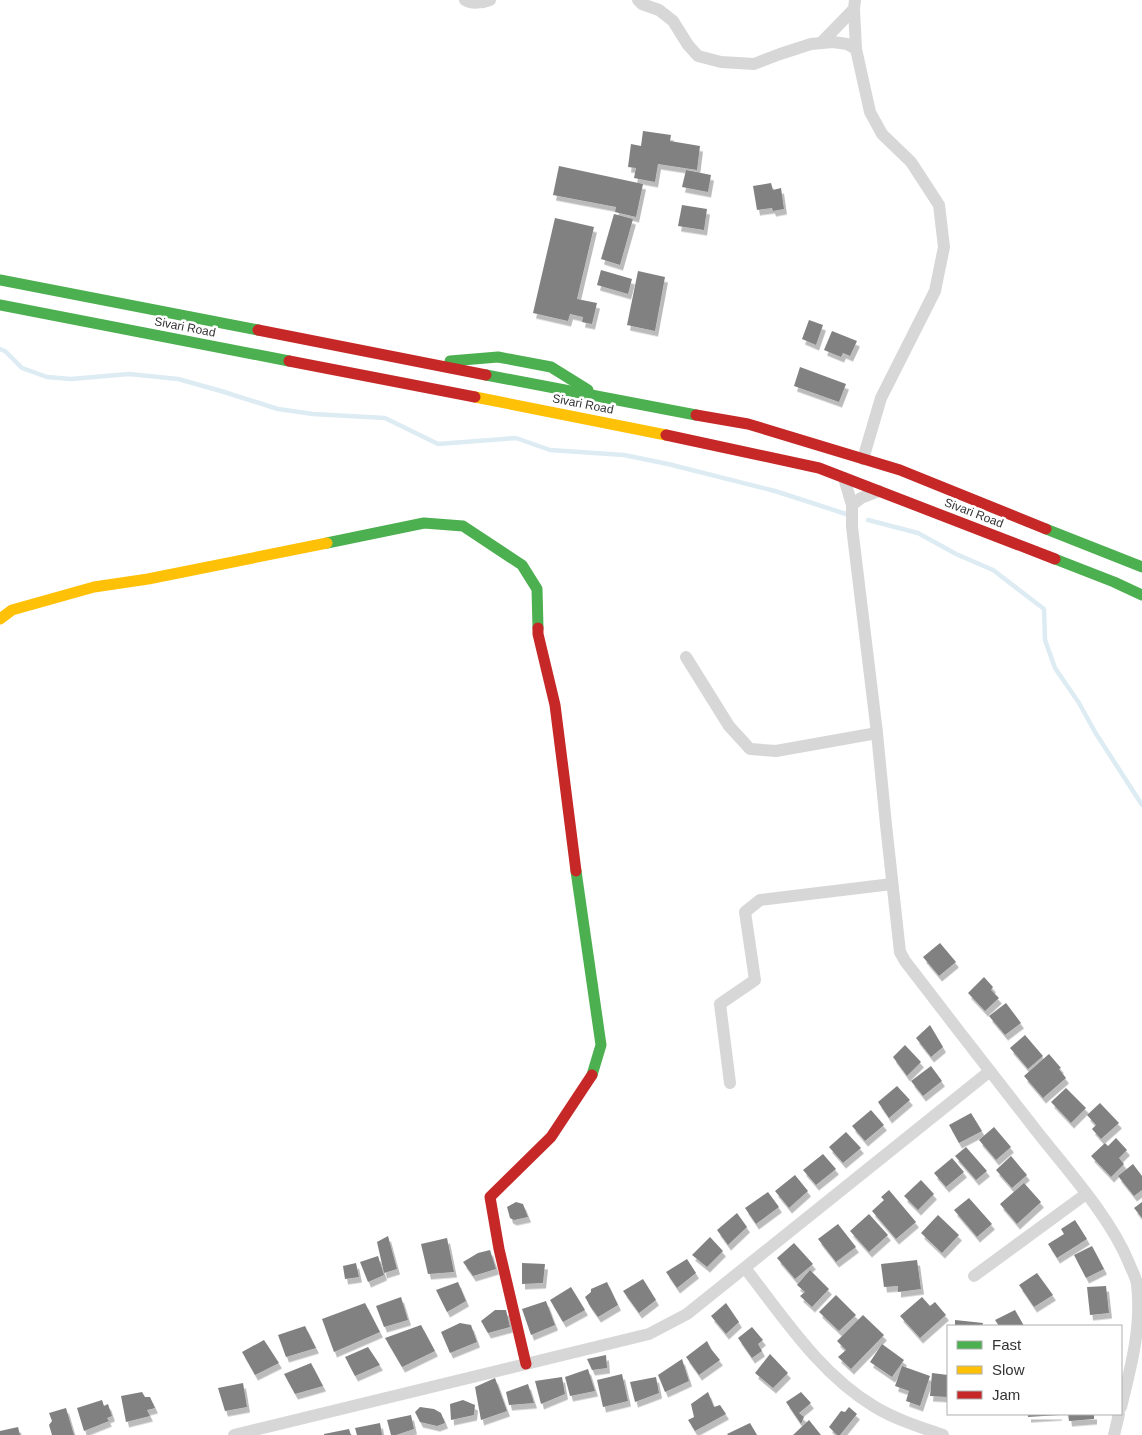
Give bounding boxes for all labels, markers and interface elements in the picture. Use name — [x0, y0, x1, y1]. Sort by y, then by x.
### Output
street label: Sivari Road — [153, 314, 217, 340]
street label: Sivari Road — [551, 391, 615, 417]
street label: Sivari Road — [943, 495, 1005, 531]
legend — [947, 1325, 1122, 1415]
text: Fast — [992, 1336, 1022, 1353]
text: Slow — [992, 1361, 1025, 1378]
text: Jam — [992, 1386, 1020, 1403]

